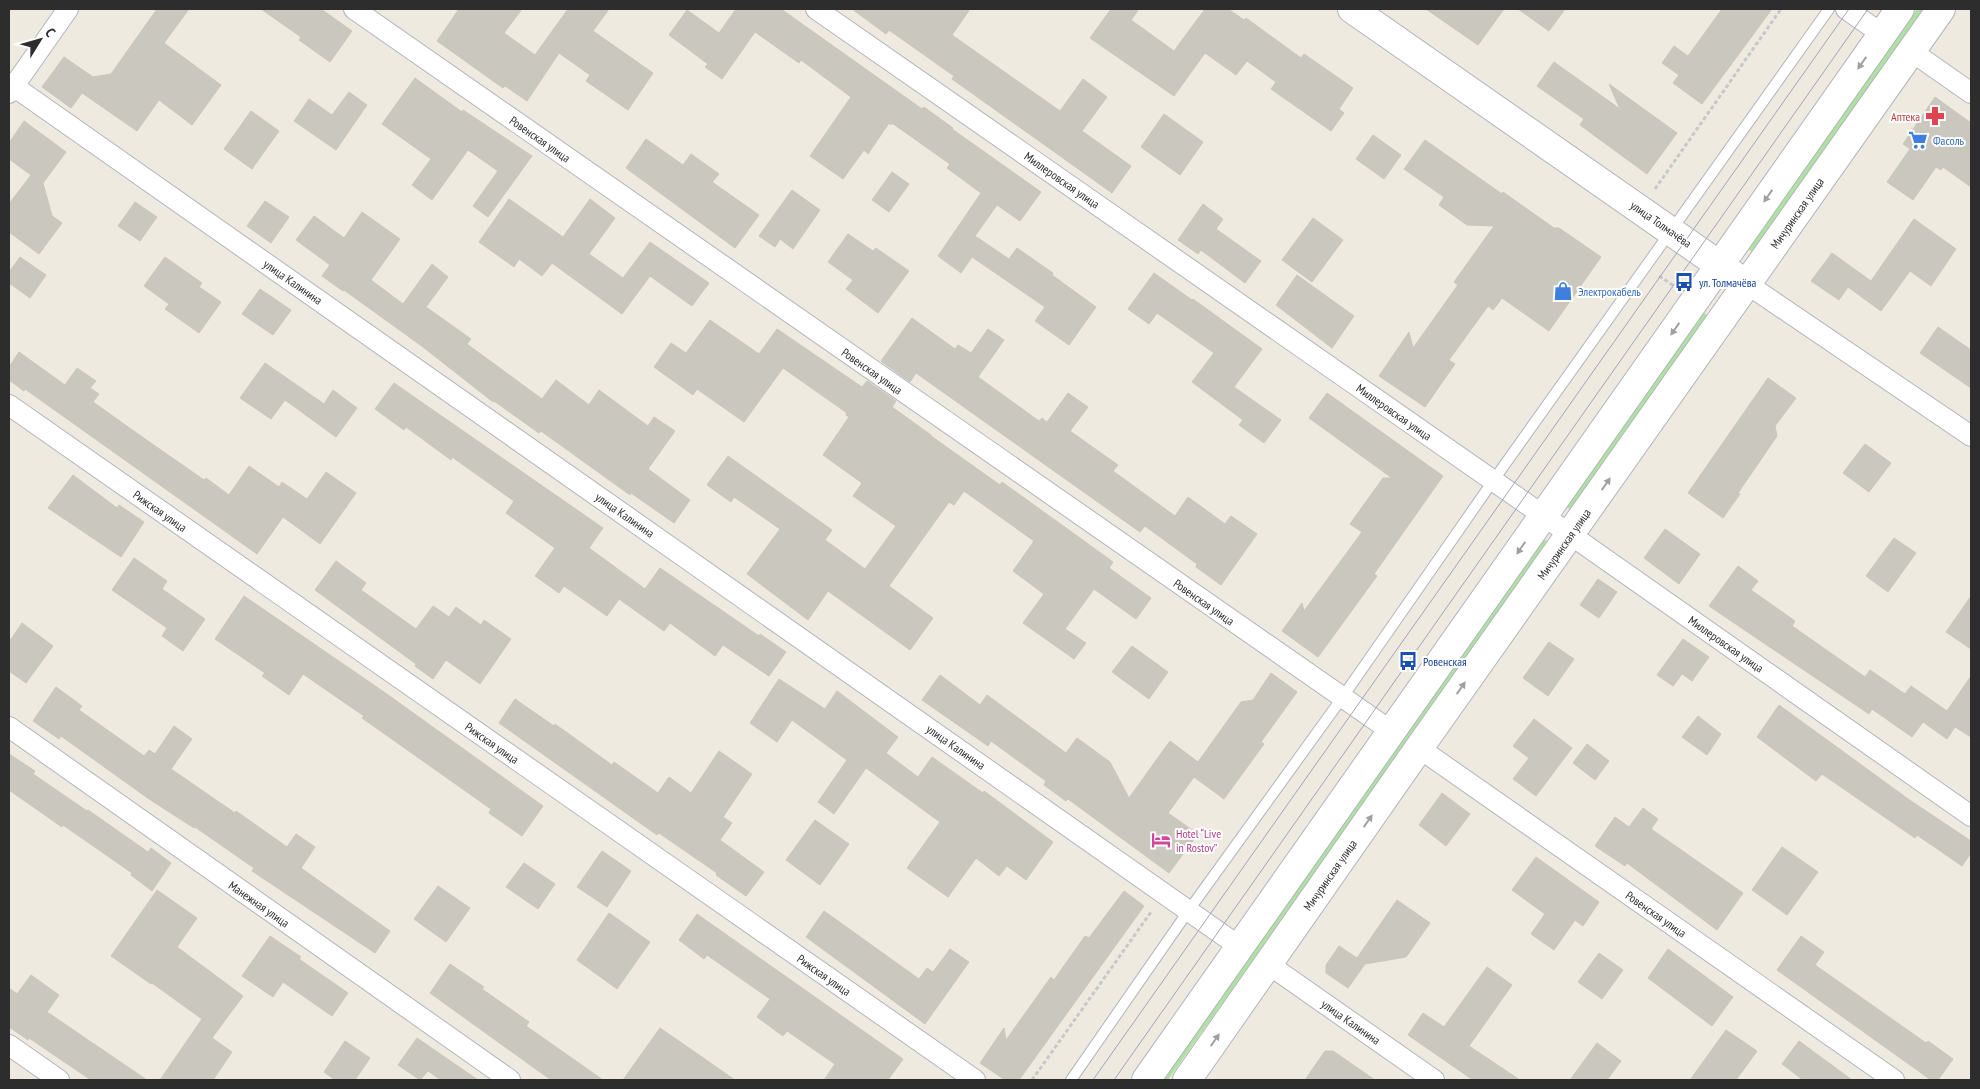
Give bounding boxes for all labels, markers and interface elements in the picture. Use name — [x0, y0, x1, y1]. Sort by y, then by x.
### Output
north arrow — [15, 15, 65, 65]
text: С — [41, 24, 60, 41]
one-way arrow — [1857, 56, 1867, 70]
pharmacy icon: Аптека — [1924, 105, 1946, 127]
place label: Аптека — [1891, 109, 1920, 124]
street label: Ровенская улица — [507, 113, 573, 166]
supermarket icon: Фасоль — [1907, 129, 1929, 151]
place label: Фасоль — [1933, 133, 1965, 148]
street label: Миллеровская улица — [1022, 149, 1103, 212]
street label: Мичуринская улица — [1767, 174, 1827, 251]
one-way arrow — [1763, 189, 1773, 203]
street label: улица Толмачёва — [1627, 197, 1695, 251]
street label: улица Калинина — [261, 256, 326, 308]
bus stop icon: ул. Толмачёва — [1673, 271, 1695, 293]
place label: ул. Толмачёва — [1699, 275, 1757, 290]
shop icon: Электрокабель — [1552, 280, 1574, 302]
place label: Электрокабель — [1578, 284, 1641, 299]
one-way arrow — [1670, 322, 1680, 336]
street label: Ровенская улица — [839, 345, 905, 398]
street label: Миллеровская улица — [1354, 381, 1435, 444]
one-way arrow — [1601, 477, 1611, 491]
street label: Рижская улица — [130, 487, 190, 535]
street label: улица Калинина — [593, 489, 658, 541]
street label: Мичуринская улица — [1534, 505, 1594, 582]
one-way arrow — [1516, 541, 1526, 555]
street label: Ровенская улица — [1171, 576, 1237, 629]
street label: Миллеровская улица — [1686, 613, 1767, 676]
bus stop icon: Ровенская — [1397, 650, 1419, 672]
place label: Ровенская — [1423, 654, 1467, 669]
one-way arrow — [1456, 682, 1467, 695]
street label: Рижская улица — [462, 719, 522, 767]
street label: улица Калинина — [924, 721, 989, 773]
one-way arrow — [1363, 814, 1373, 828]
place label: Hotel “Live in Rostov” — [1176, 826, 1221, 855]
hotel icon: Hotel “Live in Rostov” — [1150, 829, 1172, 851]
street label: Мичуринская улица — [1300, 836, 1360, 913]
street label: Манежная улица — [226, 878, 292, 931]
street label: Ровенская улица — [1623, 888, 1689, 941]
street label: Рижская улица — [794, 951, 854, 999]
street label: улица Калинина — [1319, 996, 1384, 1048]
one-way arrow — [1210, 1034, 1220, 1047]

